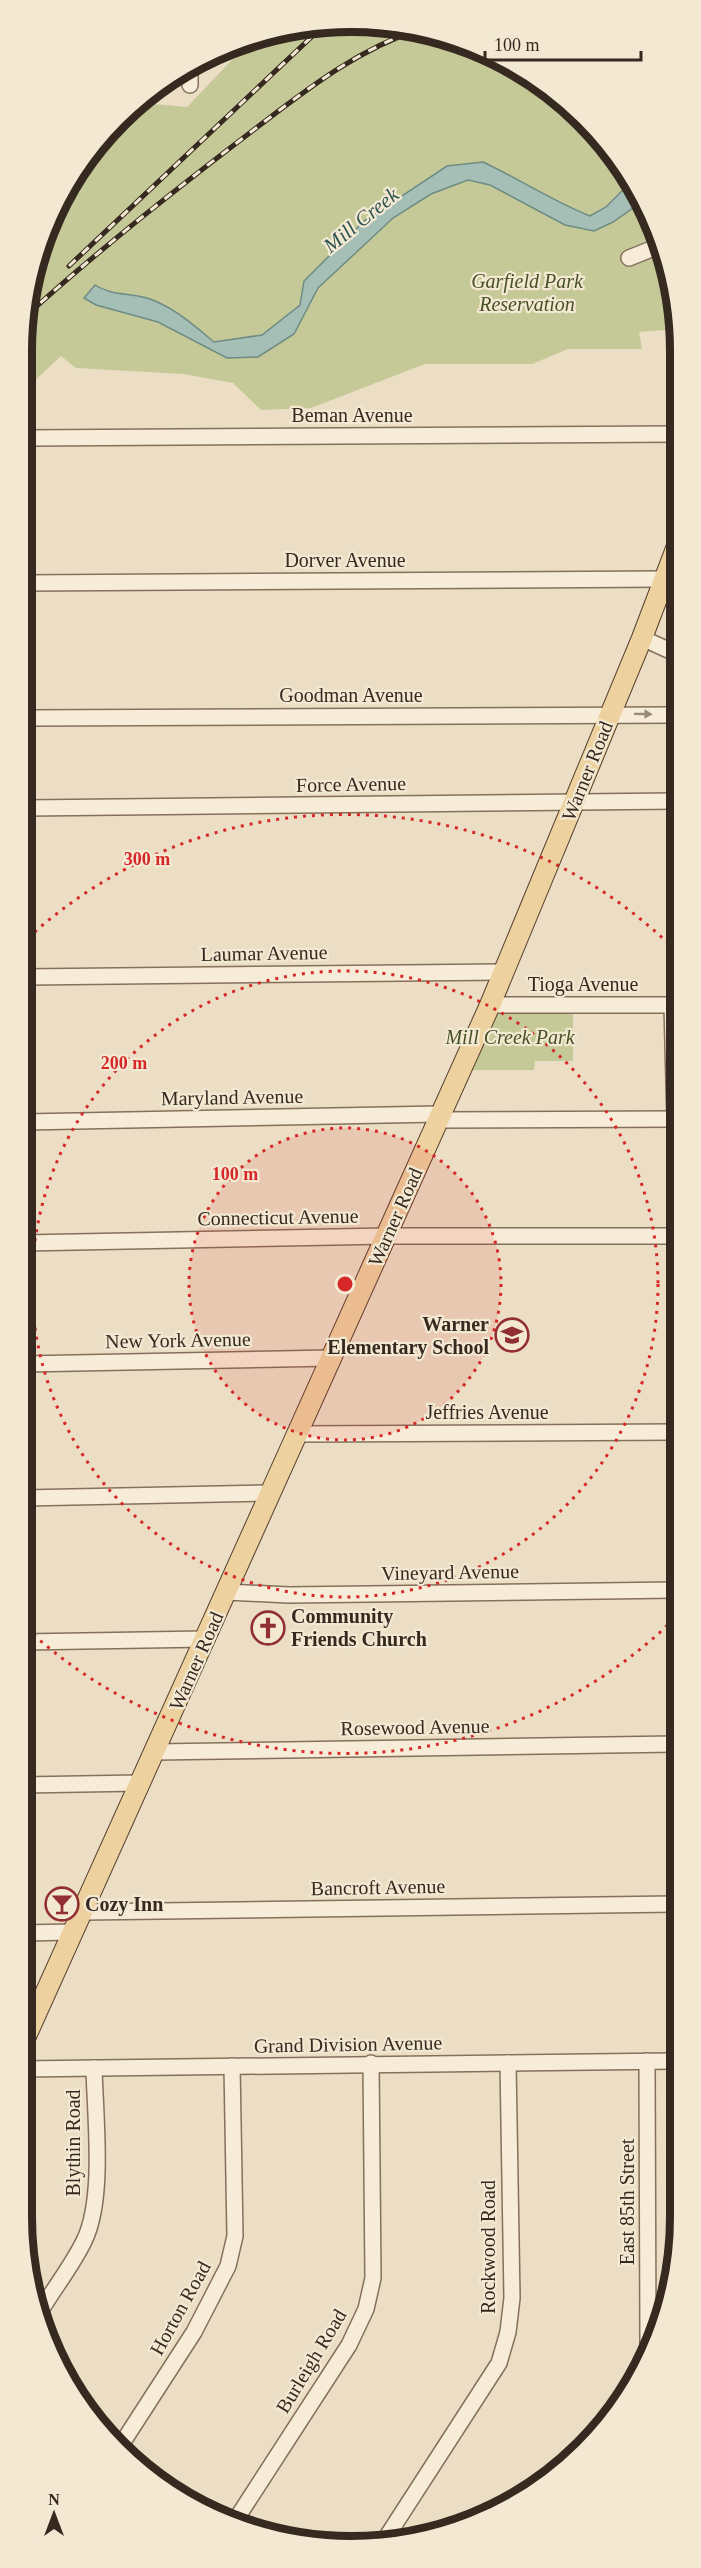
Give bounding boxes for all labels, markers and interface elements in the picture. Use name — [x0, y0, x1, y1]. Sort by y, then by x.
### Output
scale bar — [485, 24, 641, 62]
text: 100 m — [494, 35, 540, 55]
water label: Mill Creek — [318, 182, 404, 258]
park label: Garfield Park Reservation — [471, 270, 584, 315]
street label: Beman Avenue — [291, 404, 413, 426]
street label: Dorver Avenue — [284, 549, 406, 571]
street label: Goodman Avenue — [279, 684, 423, 706]
one-way arrow — [633, 709, 652, 719]
street label: Warner Road — [557, 718, 617, 824]
street label: Force Avenue — [296, 772, 406, 796]
text: 300 m — [124, 849, 170, 869]
street label: Laumar Avenue — [200, 941, 328, 965]
street label: Tioga Avenue — [528, 973, 638, 996]
park label: Mill Creek Park — [444, 1026, 576, 1048]
text: 200 m — [101, 1053, 147, 1073]
street label: Maryland Avenue — [161, 1085, 303, 1110]
text: 100 m — [212, 1164, 258, 1184]
street label: Warner Road — [363, 1164, 427, 1270]
street label: Connecticut Avenue — [197, 1205, 359, 1229]
centre of rings — [335, 1274, 355, 1294]
place label: Warner Elementary School — [327, 1313, 489, 1359]
school or university icon: Warner Elementary School — [494, 1317, 530, 1353]
street label: New York Avenue — [105, 1328, 251, 1352]
street label: Jeffries Avenue — [425, 1401, 549, 1423]
street label: Vineyard Avenue — [381, 1560, 519, 1585]
place label: Community Friends Church — [291, 1605, 427, 1650]
street label: Warner Road — [164, 1608, 228, 1714]
church icon: Community Friends Church — [250, 1610, 286, 1646]
street label: Rosewood Avenue — [340, 1715, 490, 1739]
street label: Bancroft Avenue — [311, 1875, 446, 1899]
bar icon: Cozy Inn — [44, 1886, 80, 1922]
place label: Cozy Inn — [85, 1893, 163, 1916]
street label: Grand Division Avenue — [254, 2031, 443, 2057]
street label: Blythin Road — [62, 2089, 85, 2197]
street label: East 85th Street — [616, 2138, 638, 2265]
street label: Rockwood Road — [477, 2180, 499, 2314]
street label: Horton Road — [145, 2257, 215, 2359]
street label: Burleigh Road — [271, 2305, 351, 2417]
north arrow — [24, 2484, 84, 2544]
text: N — [48, 2491, 60, 2508]

